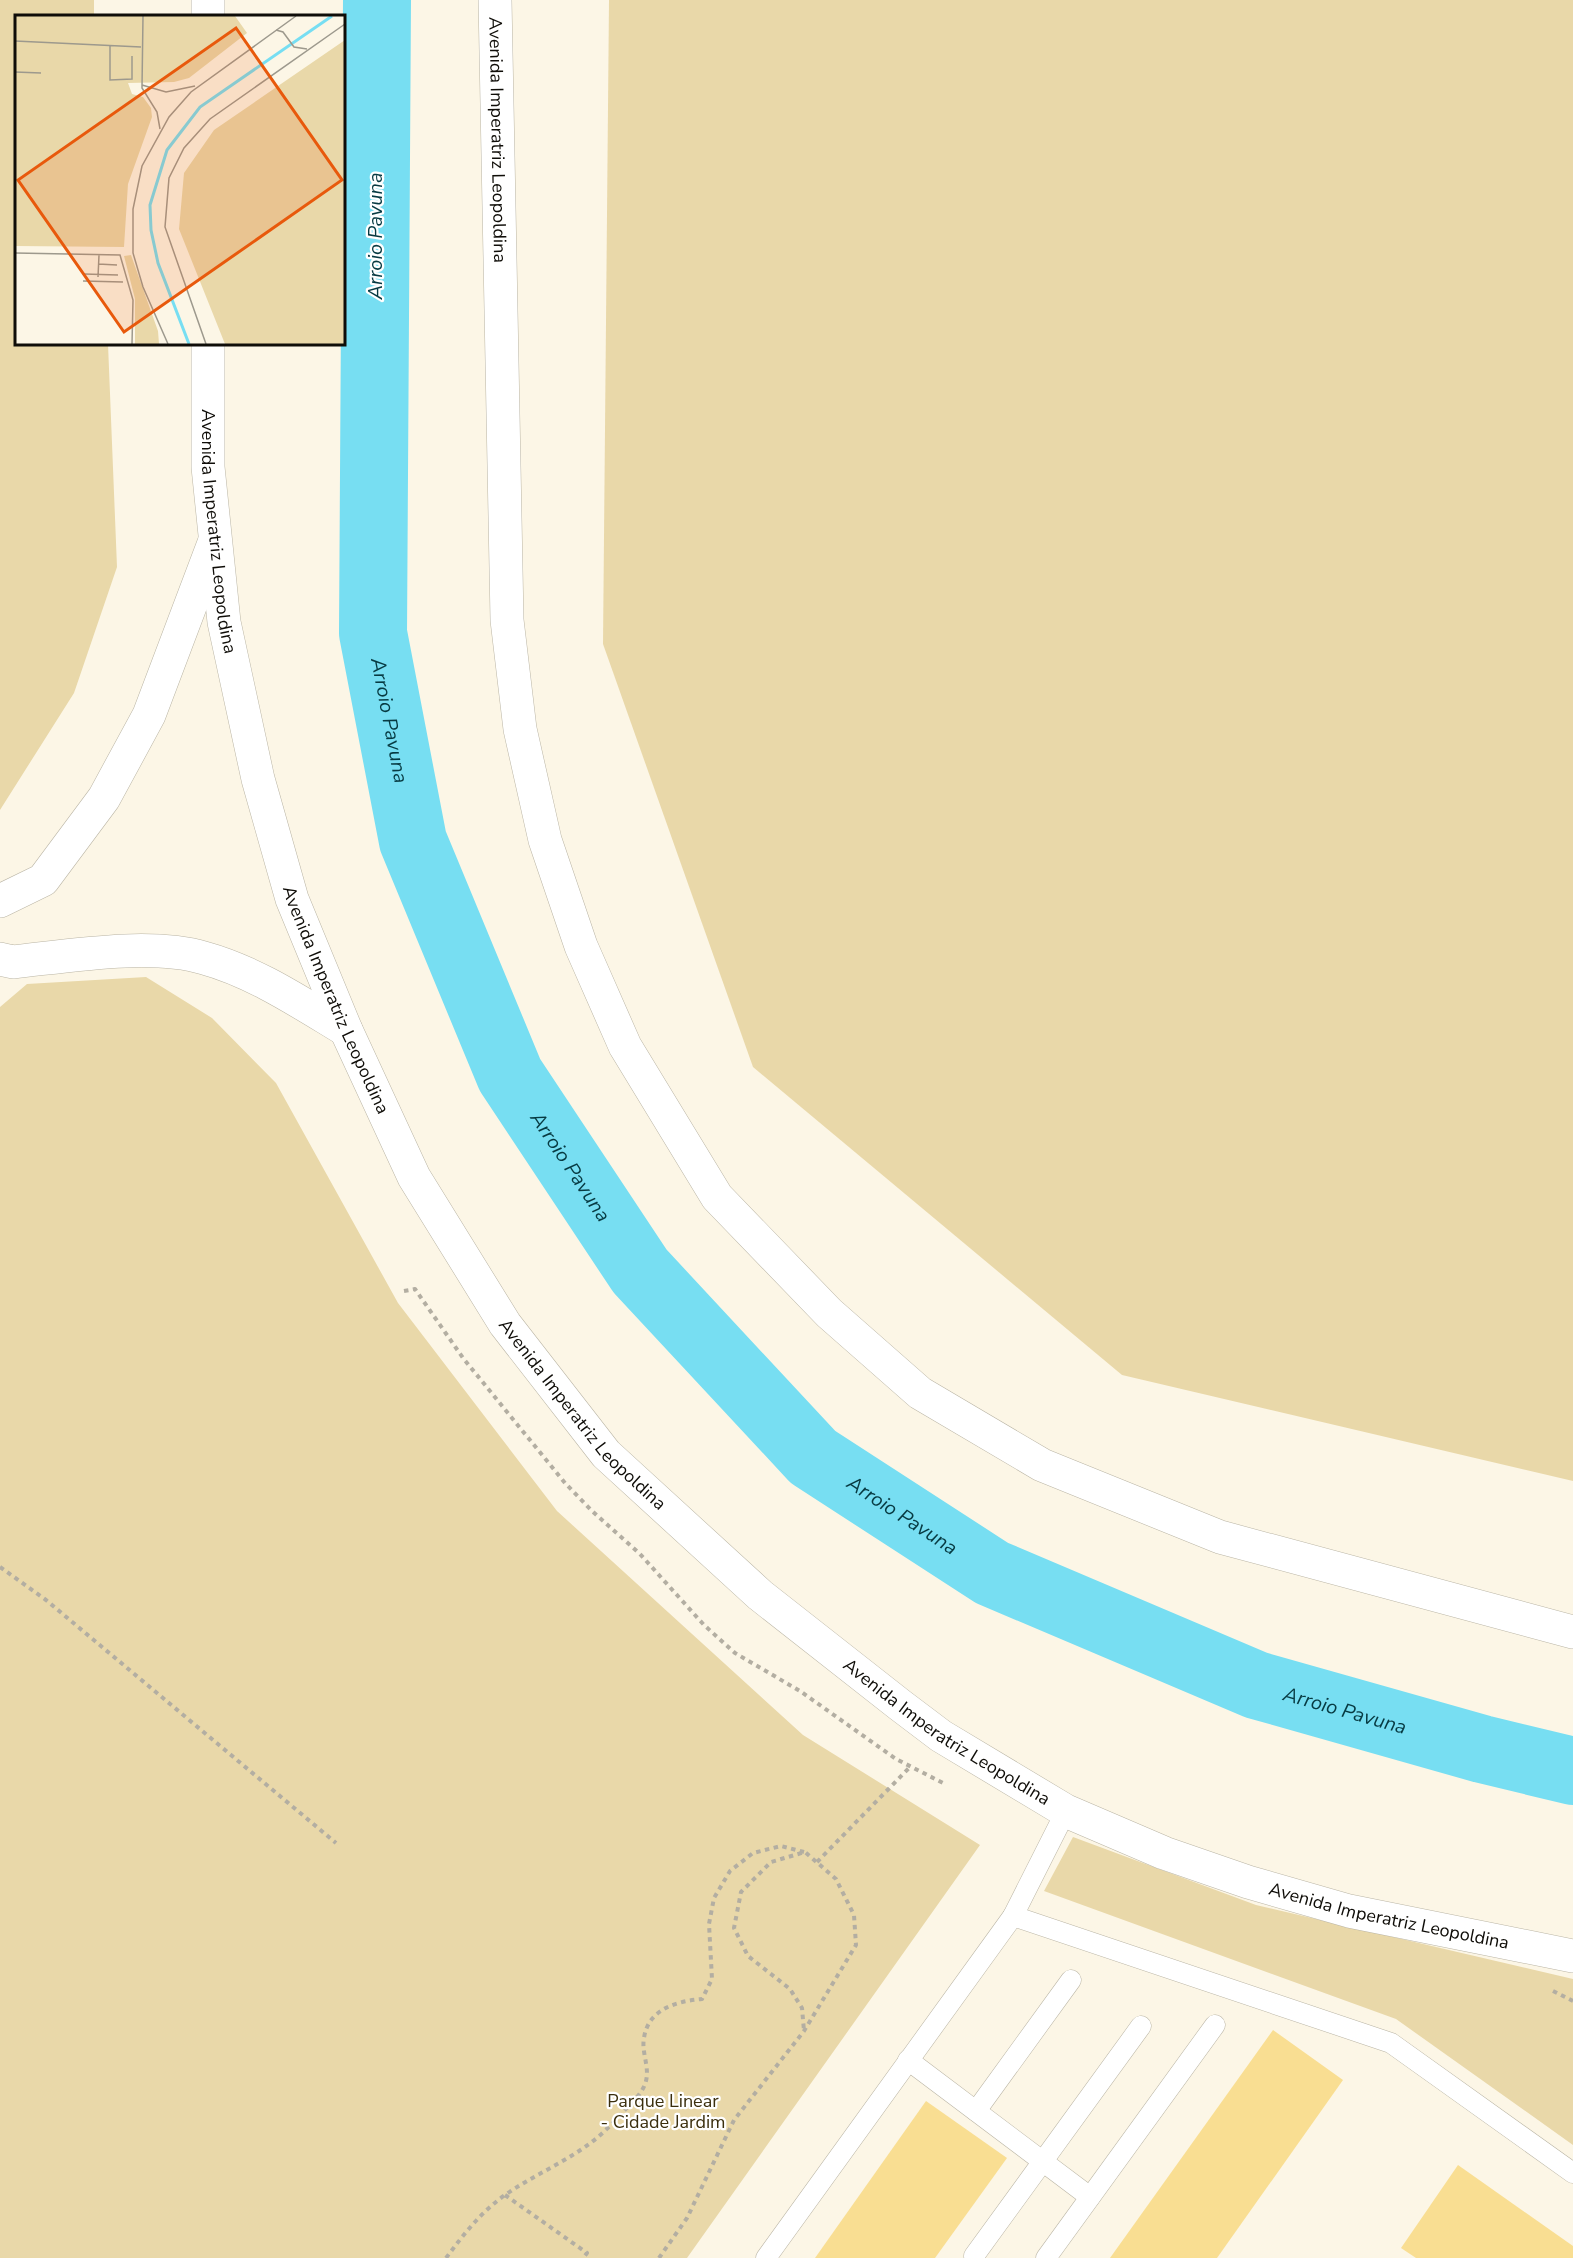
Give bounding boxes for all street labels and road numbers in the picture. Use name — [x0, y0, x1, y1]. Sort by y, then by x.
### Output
street label: Avenida Imperatriz Leopoldina — [483, 17, 512, 263]
street label: Avenida Imperatriz Leopoldina — [196, 409, 243, 656]
street label: Avenida Imperatriz Leopoldina — [277, 883, 395, 1118]
street label: Avenida Imperatriz Leopoldina — [493, 1314, 671, 1515]
street label: Avenida Imperatriz Leopoldina — [838, 1653, 1055, 1811]
street label: Avenida Imperatriz Leopoldina — [1266, 1877, 1511, 1955]

